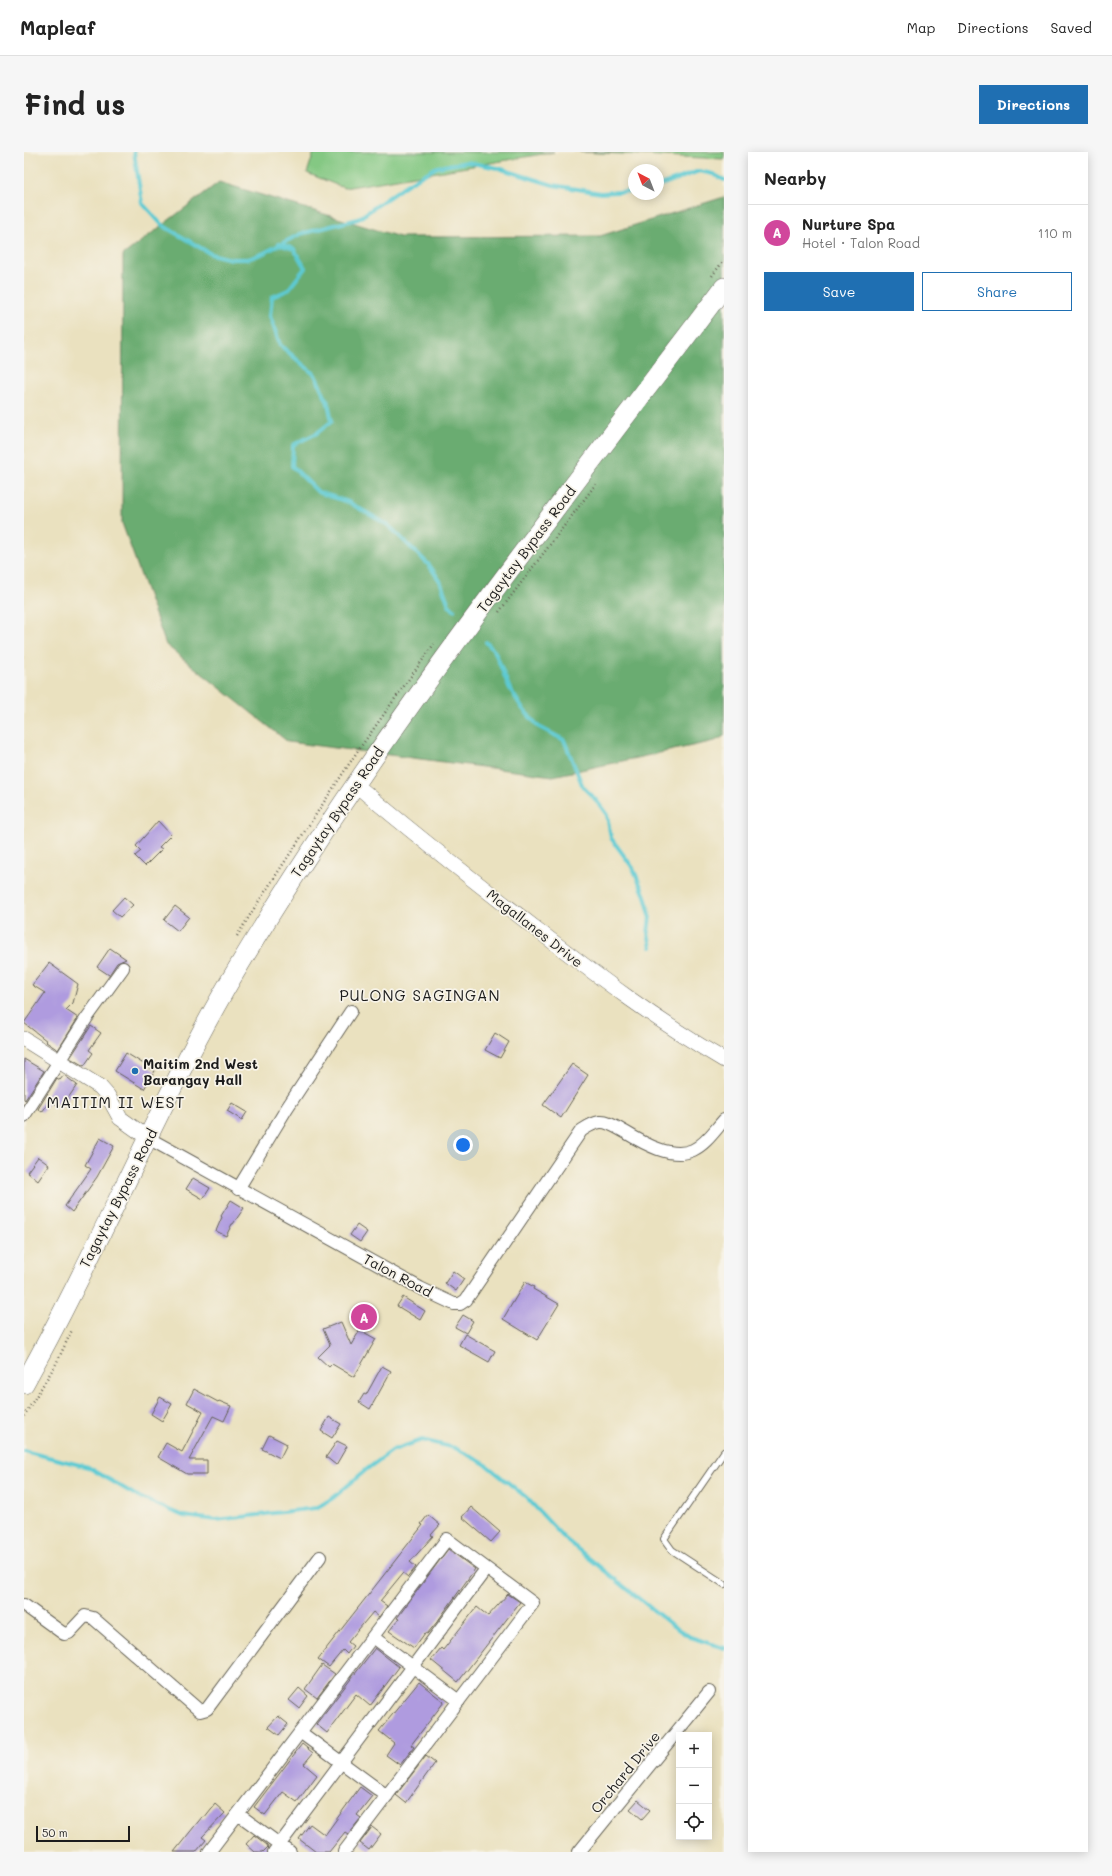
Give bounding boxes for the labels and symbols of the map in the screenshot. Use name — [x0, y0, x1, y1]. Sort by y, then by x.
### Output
north arrow — [628, 164, 664, 200]
street label: Tagaytay Bypass Road — [472, 482, 580, 616]
street label: Tagaytay Bypass Road — [286, 743, 388, 881]
street label: Magallanes Drive — [483, 884, 587, 972]
district label: PULONG SAGINGAN — [339, 985, 501, 1005]
place label: Maitim 2nd West Barangay Hall — [143, 1054, 258, 1089]
marker: Maitim 2nd West Barangay Hall — [130, 1066, 140, 1076]
district label: MAITIM II WEST — [47, 1091, 185, 1112]
street label: Tagaytay Bypass Road — [75, 1125, 161, 1271]
your location — [453, 1135, 473, 1155]
street label: Talon Road — [360, 1249, 436, 1301]
pin: A — [351, 1302, 377, 1332]
street label: Orchard Drive — [586, 1727, 664, 1817]
scale bar — [36, 1824, 130, 1843]

